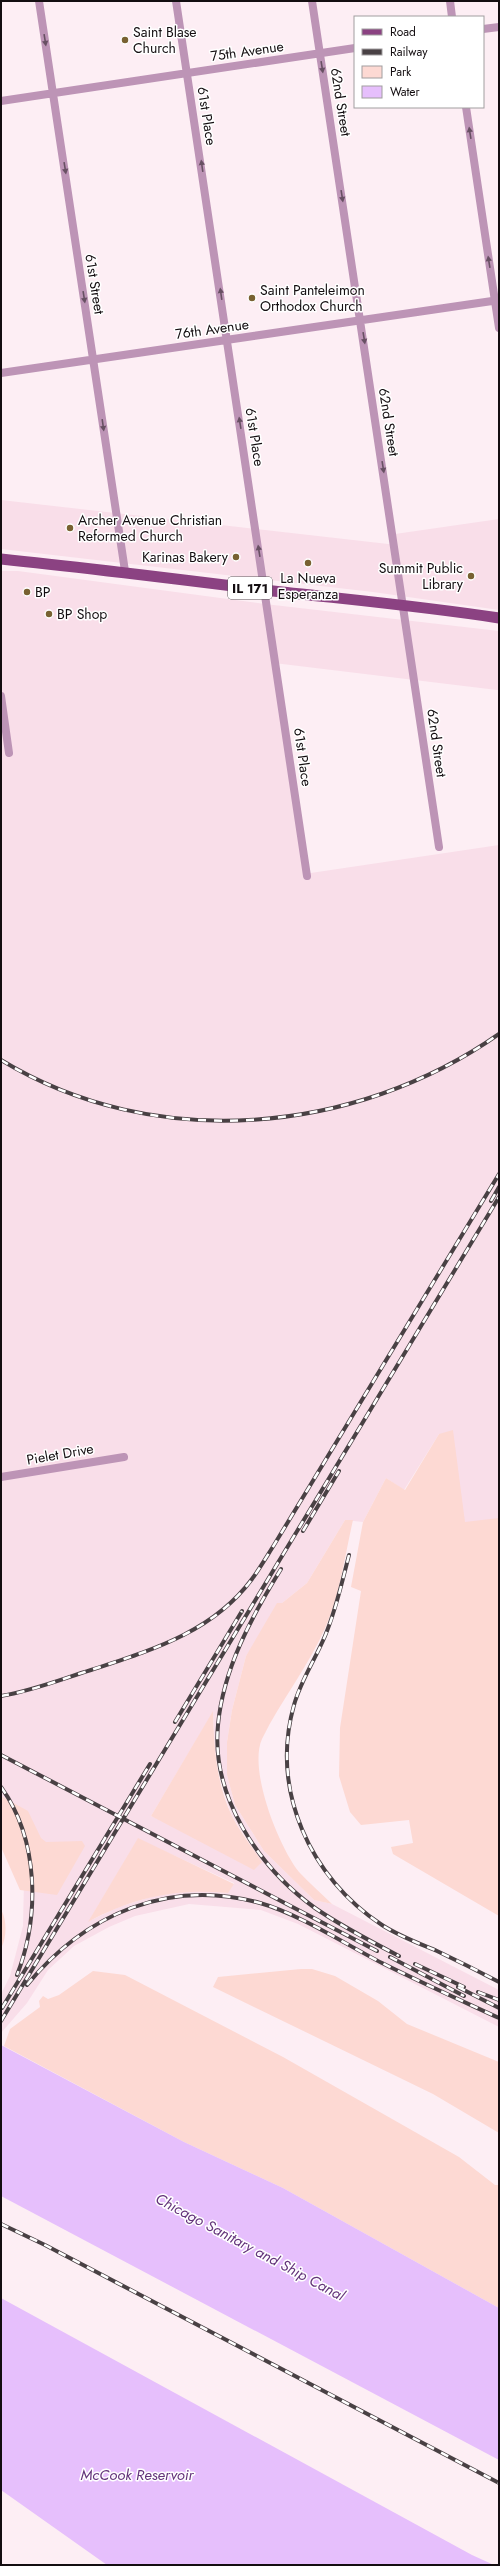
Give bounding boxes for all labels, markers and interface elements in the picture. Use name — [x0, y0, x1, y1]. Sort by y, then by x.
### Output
legend — [354, 16, 484, 108]
place label: Saint Blase Church — [133, 22, 197, 58]
text: Road — [390, 23, 416, 41]
one-way arrow — [42, 33, 48, 46]
marker: Saint Blase Church — [120, 35, 130, 45]
street label: 75th Avenue — [209, 36, 285, 66]
text: Railway — [390, 43, 428, 61]
one-way arrow — [319, 61, 325, 73]
text: Park — [390, 63, 412, 81]
street label: 62nd Street — [326, 66, 356, 138]
text: Water — [390, 83, 421, 101]
street label: 61st Place — [192, 85, 222, 147]
one-way arrow — [467, 127, 473, 139]
one-way arrow — [199, 160, 205, 172]
one-way arrow — [62, 162, 68, 174]
one-way arrow — [339, 190, 345, 202]
street label: 61st Street — [80, 252, 110, 316]
one-way arrow — [486, 256, 492, 268]
place label: Saint Panteleimon Orthodox Church — [260, 280, 365, 316]
one-way arrow — [218, 288, 224, 300]
one-way arrow — [81, 291, 87, 303]
marker: Saint Panteleimon Orthodox Church — [247, 293, 257, 303]
street label: 76th Avenue — [174, 314, 250, 344]
one-way arrow — [361, 332, 367, 344]
street label: 62nd Street — [374, 386, 404, 458]
street label: 61st Place — [240, 406, 270, 468]
one-way arrow — [237, 417, 243, 429]
one-way arrow — [100, 419, 106, 431]
one-way arrow — [380, 461, 386, 473]
place label: Archer Avenue Christian Reformed Church — [78, 510, 222, 546]
marker: Archer Avenue Christian Reformed Church — [65, 523, 75, 533]
one-way arrow — [256, 545, 262, 557]
place label: Karinas Bakery — [142, 547, 229, 567]
marker: Karinas Bakery — [231, 552, 241, 562]
marker: La Nueva Esperanza — [303, 558, 313, 568]
place label: Summit Public Library — [379, 558, 464, 594]
place label: La Nueva Esperanza — [278, 568, 338, 604]
marker: Summit Public Library — [466, 571, 476, 581]
road number: IL 171 — [228, 577, 272, 599]
place label: BP — [35, 582, 51, 602]
marker: BP — [22, 587, 32, 597]
place label: BP Shop — [57, 604, 107, 624]
marker: BP Shop — [44, 609, 54, 619]
street label: 62nd Street — [422, 707, 452, 779]
street label: 61st Place — [289, 726, 317, 788]
street label: Pielet Drive — [25, 1438, 95, 1470]
water label: Chicago Sanitary and Ship Canal — [151, 2188, 349, 2307]
water label: McCook Reservoir — [81, 2464, 194, 2486]

